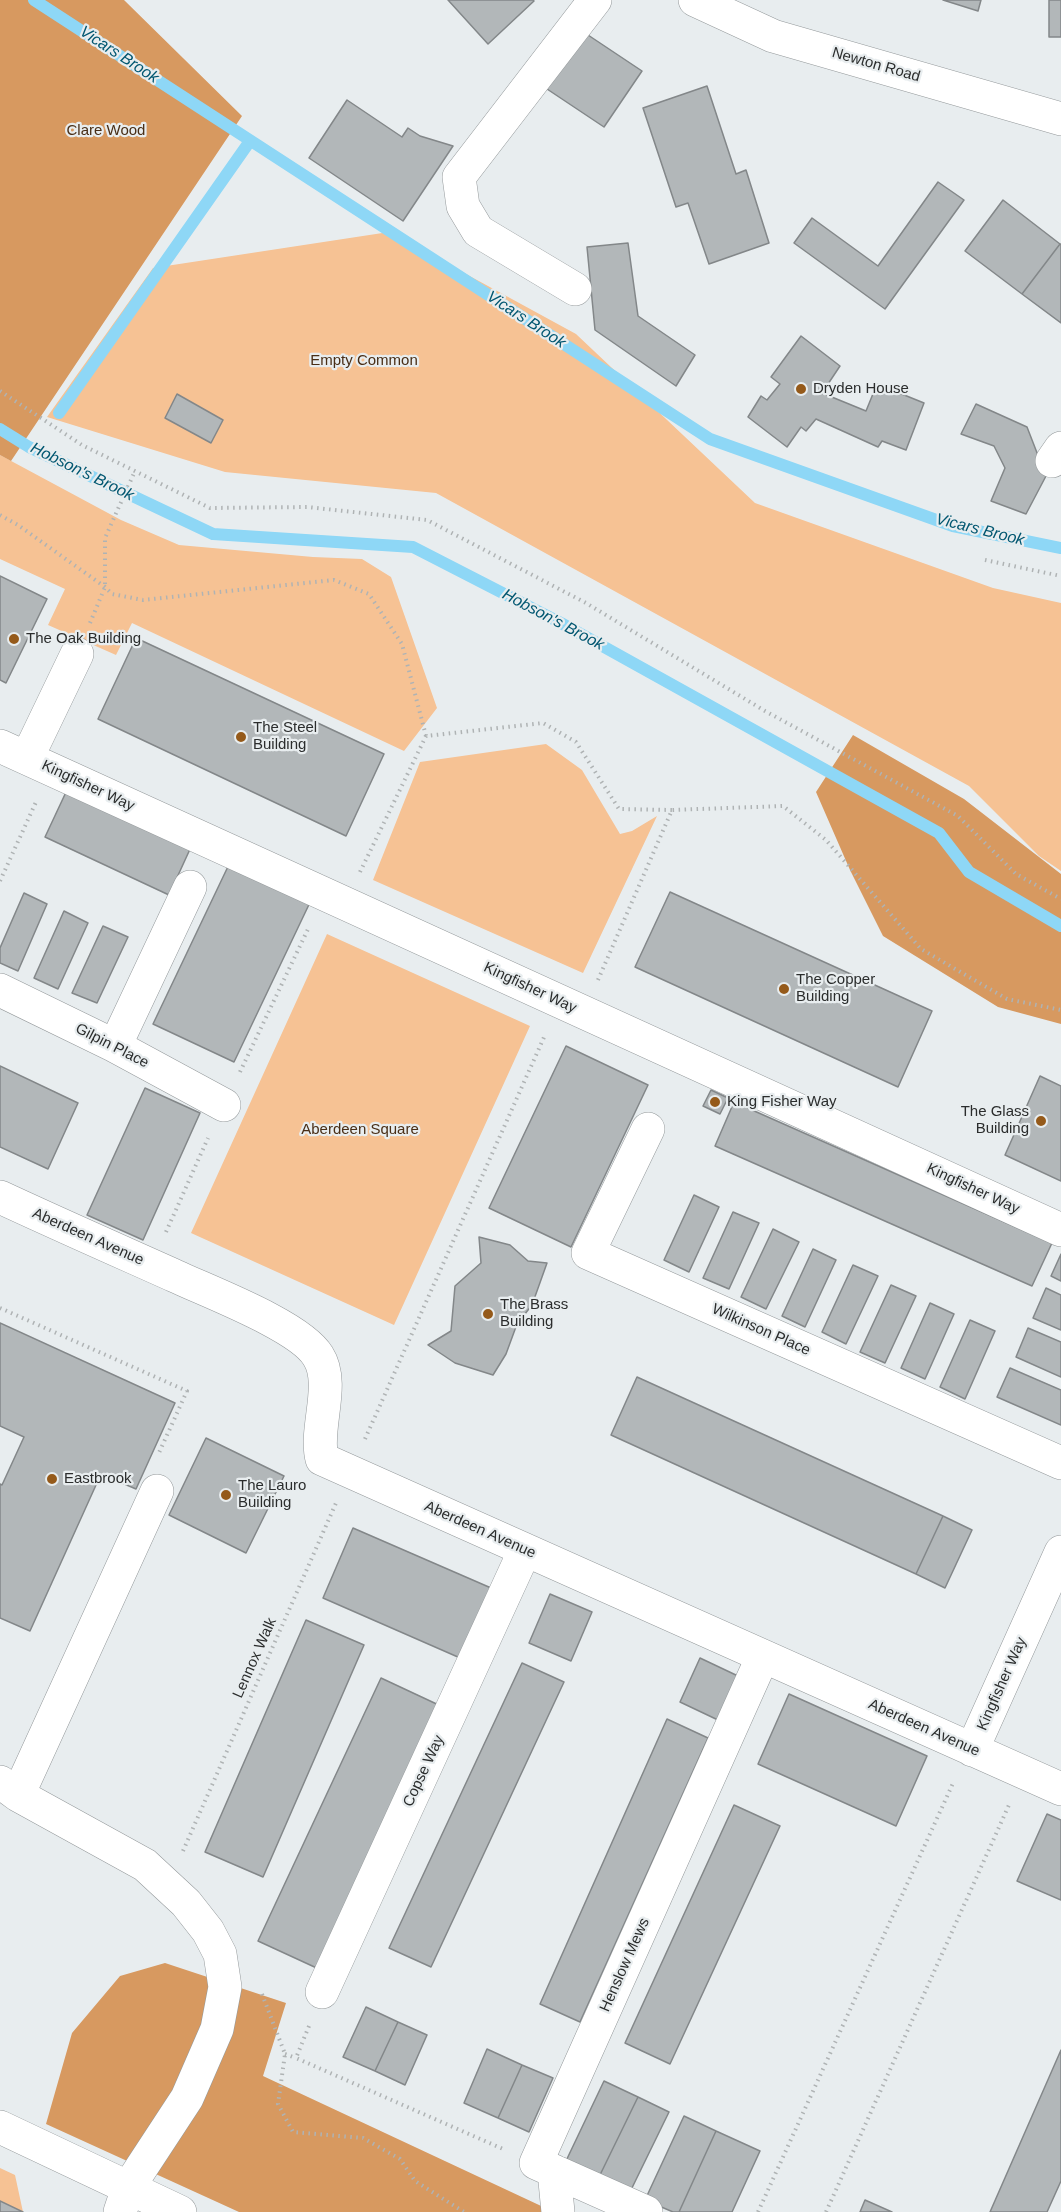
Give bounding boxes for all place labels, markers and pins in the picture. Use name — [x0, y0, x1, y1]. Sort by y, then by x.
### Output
place label: Dryden House — [813, 380, 909, 398]
marker: Dryden House — [794, 382, 808, 396]
place label: The Oak Building — [26, 630, 141, 648]
marker: The Oak Building — [7, 632, 21, 646]
place label: The Steel Building — [253, 719, 317, 754]
marker: The Steel Building — [234, 730, 248, 744]
place label: The Copper Building — [796, 971, 875, 1006]
marker: The Copper Building — [777, 982, 791, 996]
place label: King Fisher Way — [727, 1093, 836, 1111]
marker: King Fisher Way — [708, 1095, 722, 1109]
place label: The Glass Building — [961, 1103, 1029, 1138]
marker: The Glass Building — [1034, 1114, 1048, 1128]
place label: The Brass Building — [500, 1296, 568, 1331]
marker: The Brass Building — [481, 1307, 495, 1321]
place label: Eastbrook — [64, 1470, 132, 1488]
marker: Eastbrook — [45, 1472, 59, 1486]
place label: The Lauro Building — [238, 1477, 306, 1512]
marker: The Lauro Building — [219, 1488, 233, 1502]

